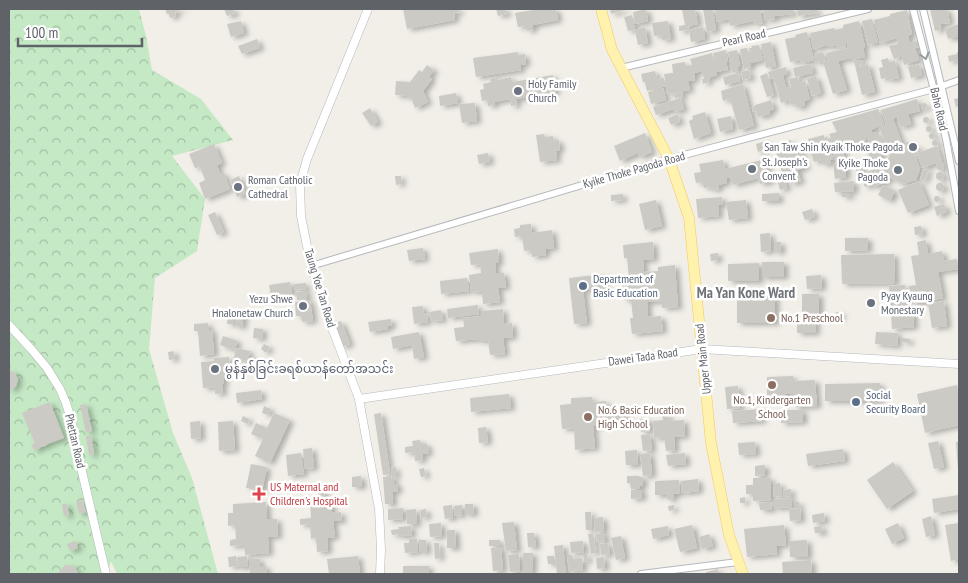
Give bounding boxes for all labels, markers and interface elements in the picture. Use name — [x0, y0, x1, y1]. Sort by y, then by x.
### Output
scale bar — [18, 15, 141, 47]
text: 100 m — [25, 23, 58, 42]
street label: Pearl Road — [721, 25, 767, 50]
one-way arrow — [920, 51, 930, 59]
place label: Holy Family Church — [528, 76, 577, 105]
marker: Holy Family Church — [512, 85, 524, 97]
street label: Baho Road — [927, 86, 952, 132]
place label: San Taw Shin Kyaik Thoke Pagoda — [764, 139, 903, 154]
marker: San Taw Shin Kyaik Thoke Pagoda — [907, 141, 919, 153]
street label: Kyike Thoke Pagoda Road — [581, 148, 687, 191]
place label: St. Joseph's Convent — [762, 154, 808, 183]
place label: Kyike Thoke Pagoda — [838, 155, 888, 184]
marker: St. Joseph's Convent — [746, 163, 758, 175]
marker: Kyike Thoke Pagoda — [892, 164, 904, 176]
place label: Roman Catholic Cathedral — [248, 172, 313, 201]
marker: Roman Catholic Cathedral — [232, 181, 244, 193]
street label: Taung Yoe Tan Road — [301, 247, 340, 329]
place label: Department of Basic Education — [593, 271, 658, 300]
marker: Department of Basic Education — [577, 280, 589, 292]
district label: Ma Yan Kone Ward — [697, 283, 796, 302]
place label: Pyay Kyaung Monestary — [881, 288, 933, 317]
place label: Yezu Shwe Hnalonetaw Church — [212, 291, 293, 320]
marker: Pyay Kyaung Monestary — [865, 297, 877, 309]
marker: Yezu Shwe Hnalonetaw Church — [297, 300, 309, 312]
place label: No.1 Preschool — [781, 310, 843, 325]
marker: No.1 Preschool — [765, 312, 777, 324]
street label: Upper Main Road — [691, 323, 714, 395]
street label: Dawei Tada Road — [607, 344, 679, 369]
place label: မွန်နှစ်ခြင်းခရစ်ယာန်တော်အသင်း — [225, 360, 393, 379]
marker: မွန်နှစ်ခြင်းခရစ်ယာန်တော်အသင်း — [209, 363, 221, 375]
marker: No.1, Kindergarten School — [766, 379, 778, 391]
place label: Social Security Board — [866, 387, 925, 416]
place label: No.1, Kindergarten School — [733, 392, 811, 421]
marker: Social Security Board — [850, 396, 862, 408]
place label: No.6 Basic Education High School — [598, 402, 684, 431]
marker: No.6 Basic Education High School — [582, 411, 594, 423]
street label: Phettan Road — [62, 412, 89, 470]
place label: US Maternal and Children's Hospital — [270, 479, 348, 508]
marker: US Maternal and Children's Hospital — [252, 487, 266, 501]

